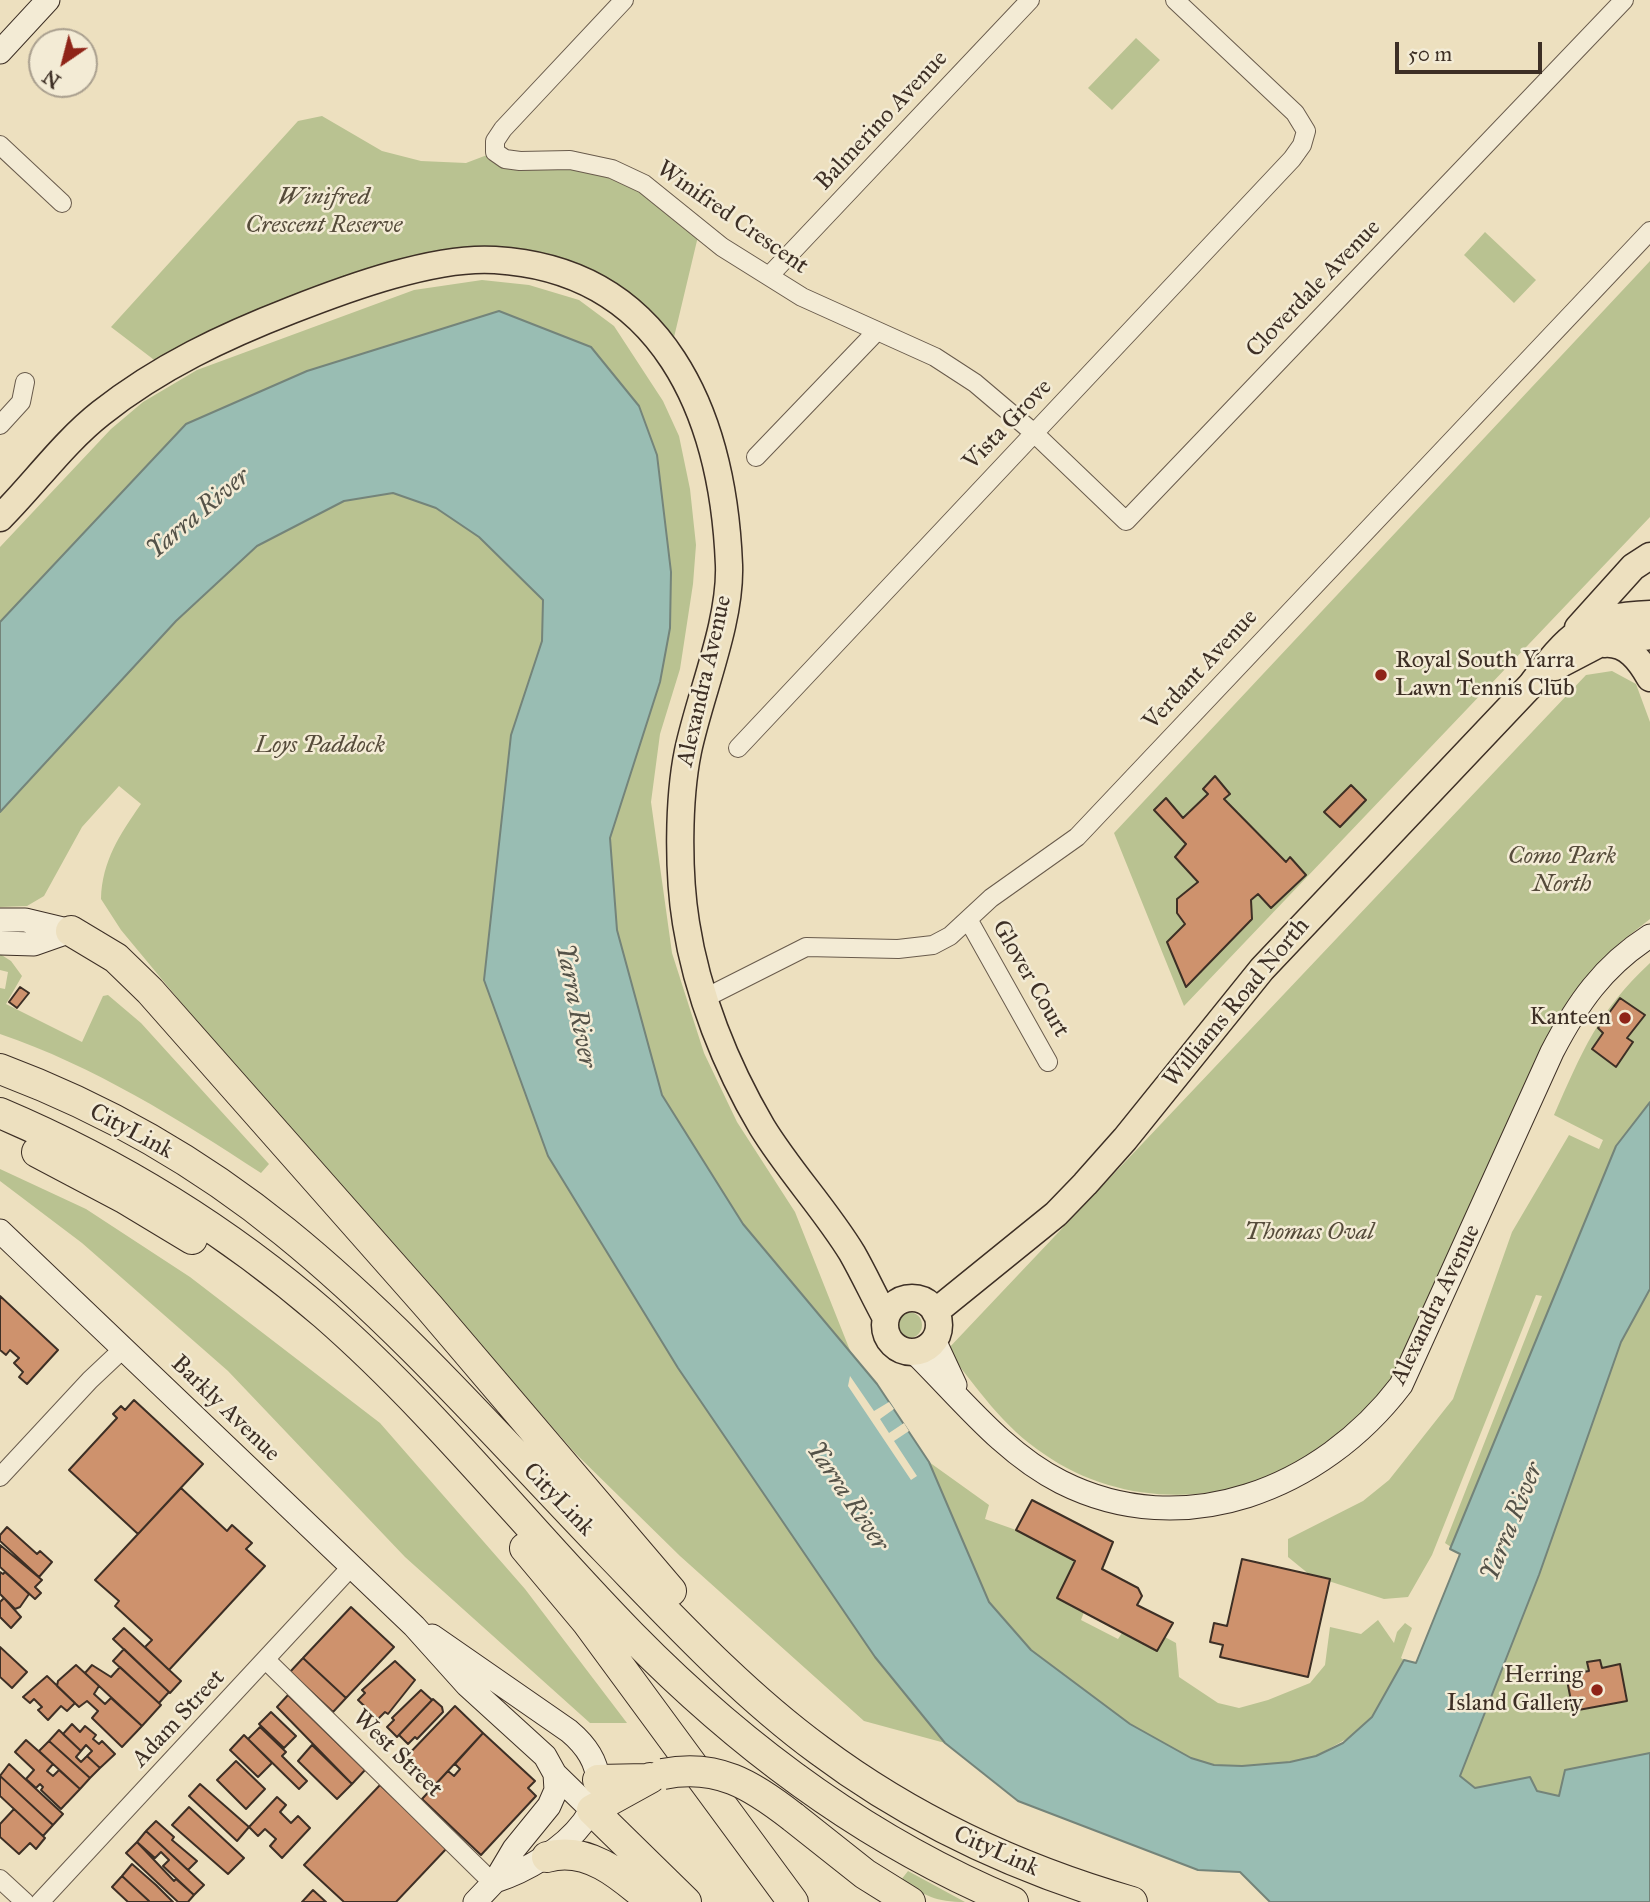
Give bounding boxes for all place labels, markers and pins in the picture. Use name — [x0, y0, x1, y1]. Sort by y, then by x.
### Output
place label: Royal South Yarra Lawn Tennis Club — [1395, 647, 1575, 703]
marker: Royal South Yarra Lawn Tennis Club — [1373, 667, 1389, 683]
place label: Kanteen — [1529, 1004, 1611, 1032]
marker: Kanteen — [1617, 1010, 1633, 1026]
place label: Herring Island Gallery — [1447, 1662, 1583, 1718]
marker: Herring Island Gallery — [1589, 1682, 1605, 1698]

